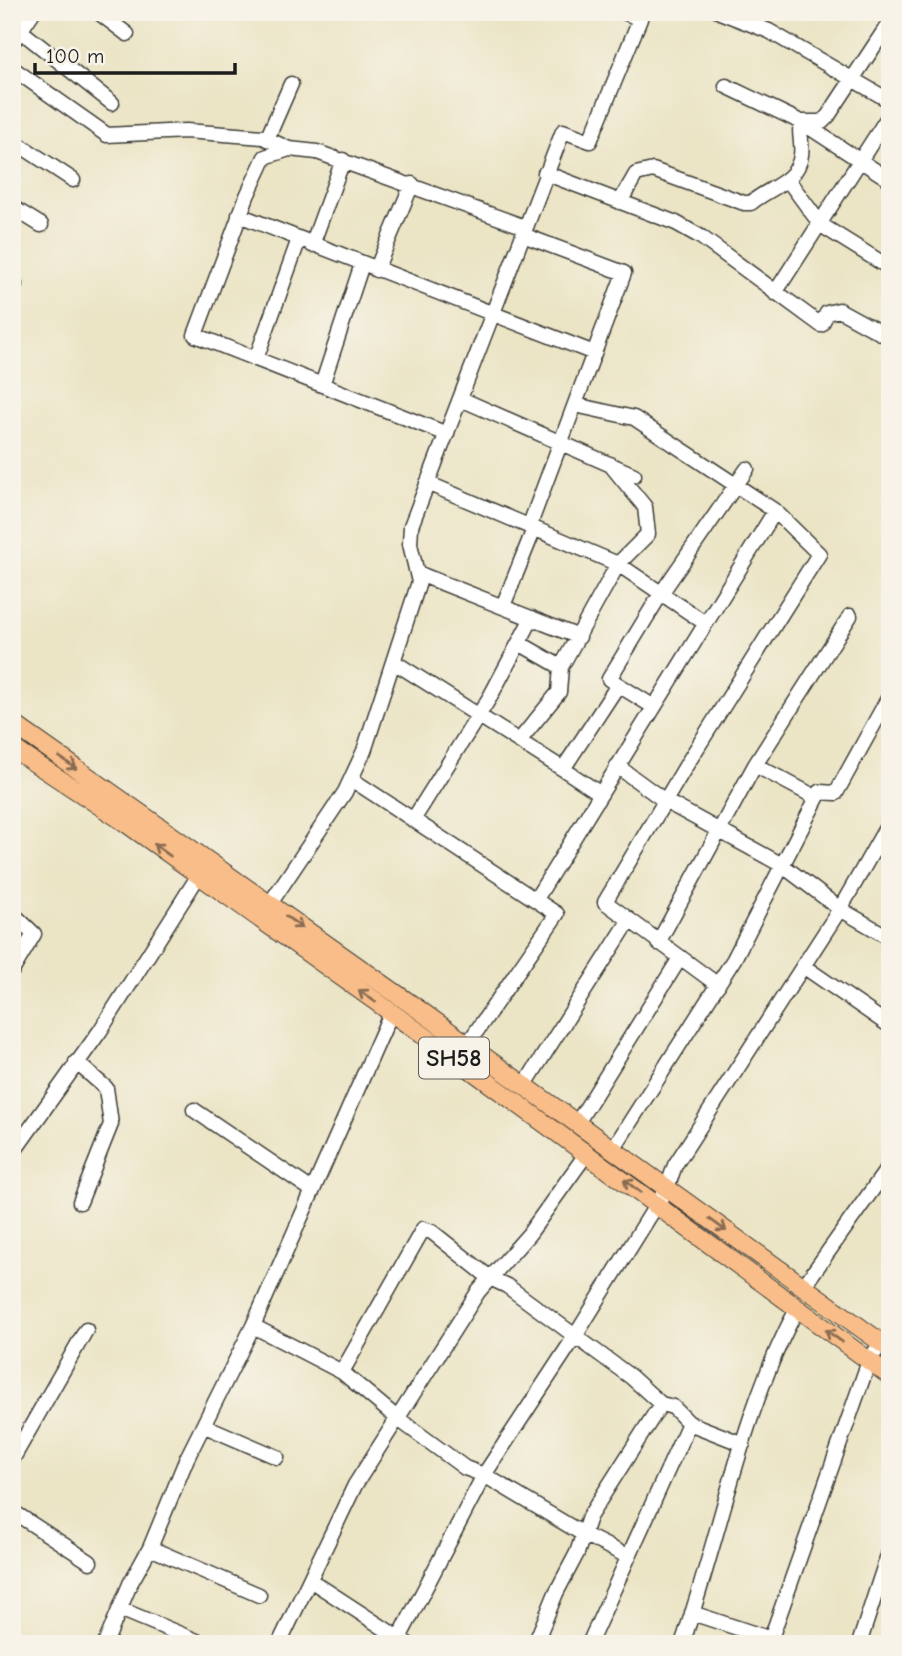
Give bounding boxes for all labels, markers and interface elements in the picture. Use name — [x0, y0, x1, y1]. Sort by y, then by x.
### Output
scale bar — [35, 32, 234, 76]
text: 100 m — [46, 44, 104, 68]
one-way arrow — [58, 756, 77, 770]
one-way arrow — [154, 842, 172, 857]
one-way arrow — [284, 915, 303, 929]
one-way arrow — [358, 989, 377, 1003]
road number: SH58 — [419, 1038, 489, 1078]
one-way arrow — [623, 1178, 642, 1193]
one-way arrow — [708, 1218, 727, 1233]
one-way arrow — [825, 1329, 844, 1343]

